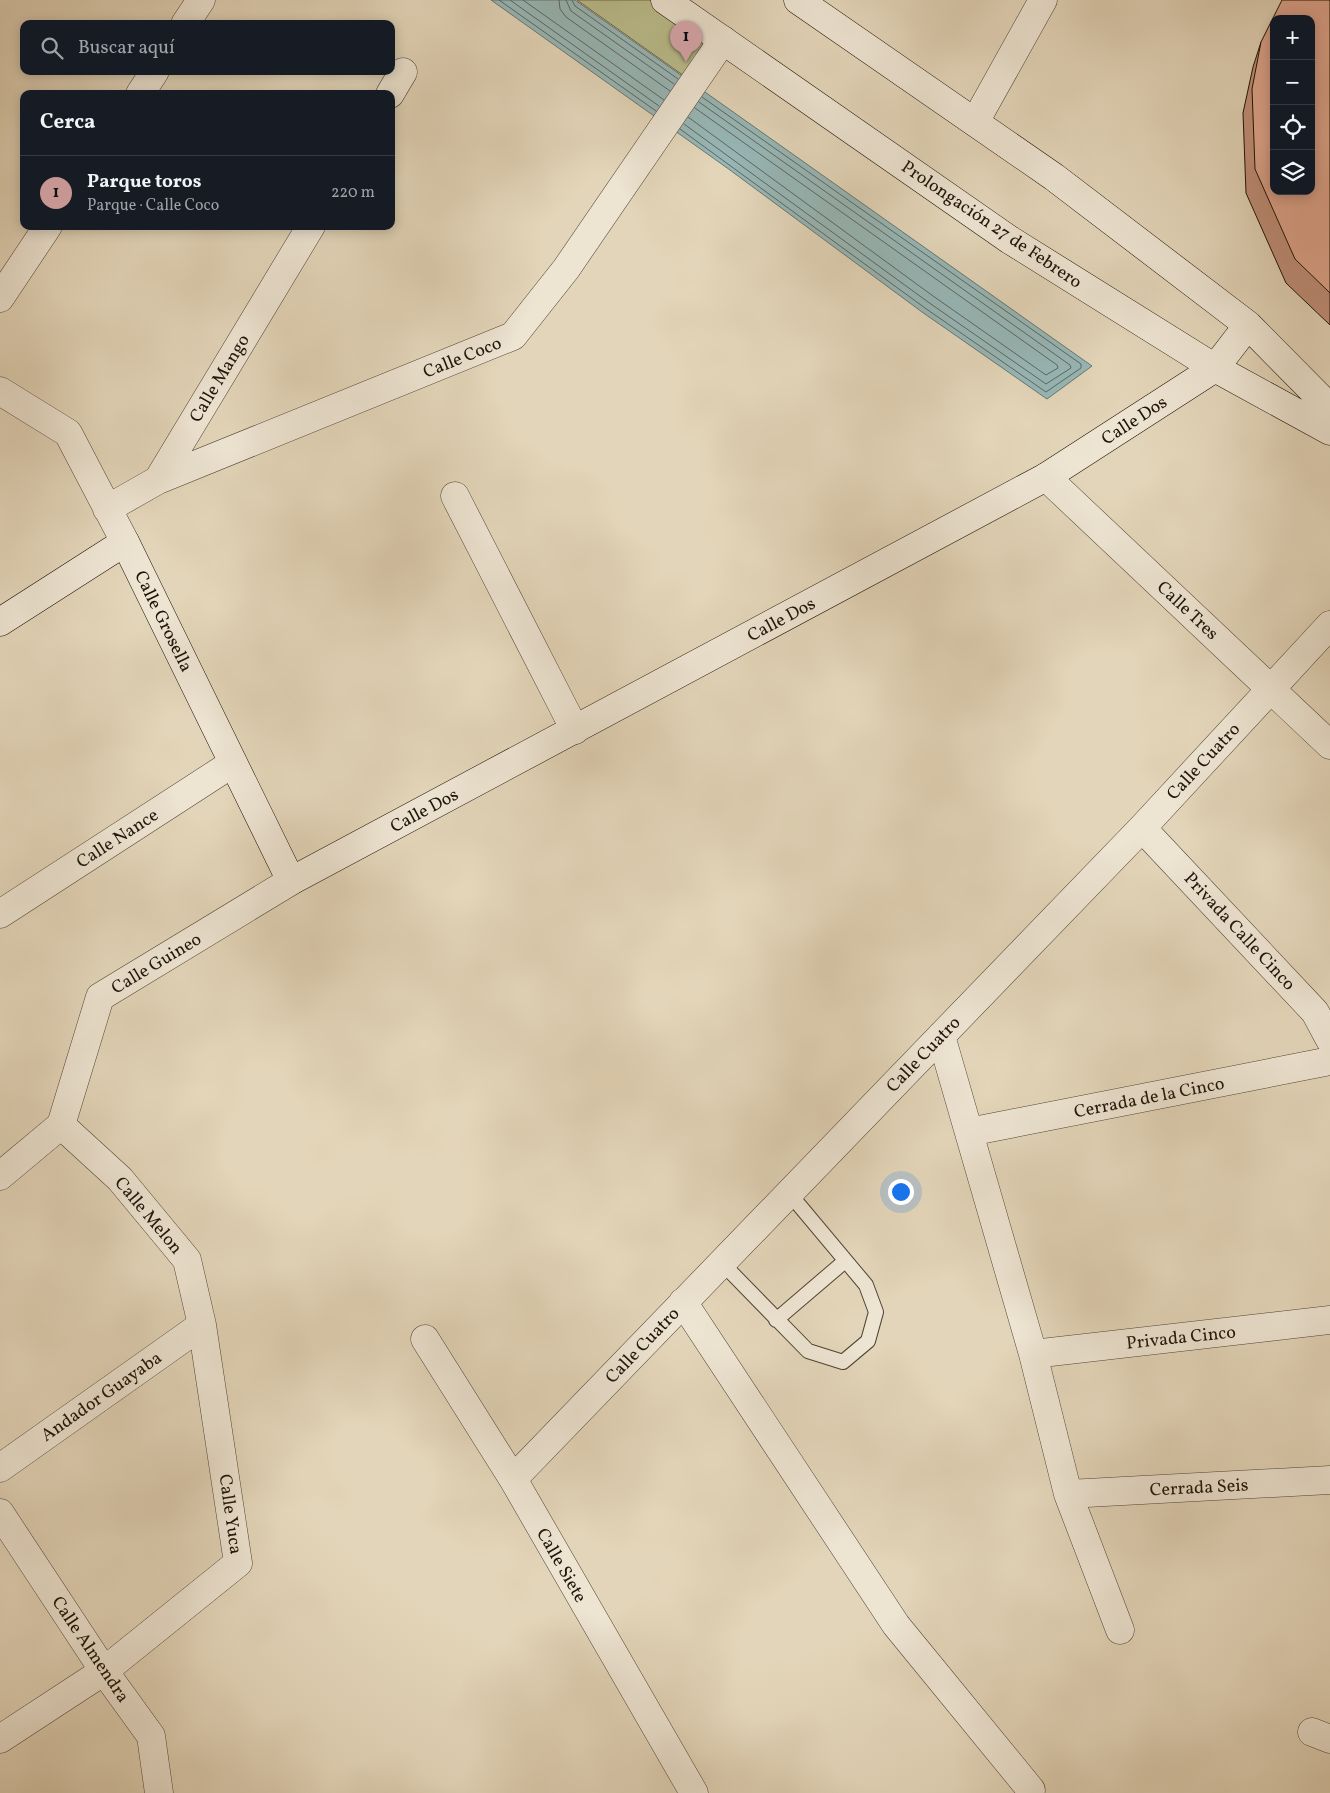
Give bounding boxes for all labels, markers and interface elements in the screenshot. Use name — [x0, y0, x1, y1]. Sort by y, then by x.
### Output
map controls — [1270, 15, 1315, 195]
button: + — [1270, 15, 1315, 60]
search box — [20, 20, 395, 75]
pin: 1 — [670, 21, 702, 62]
icon: search — [38, 34, 66, 62]
text: Buscar aquí — [78, 35, 175, 61]
button: − — [1270, 60, 1315, 105]
button: locate — [1270, 105, 1315, 150]
text: Cerca — [40, 108, 95, 137]
button: layers — [1270, 150, 1315, 195]
street label: Prolongación 27 de Febrero — [896, 155, 1087, 295]
text: Parque toros — [87, 169, 202, 195]
text: 1 — [53, 182, 59, 204]
text: 220 m — [331, 182, 375, 204]
text: Parque · Calle Coco — [87, 195, 219, 217]
street label: Calle Mango — [184, 330, 256, 428]
street label: Calle Coco — [420, 331, 506, 385]
street label: Calle Dos — [1097, 391, 1173, 452]
street label: Calle Grosella — [127, 567, 198, 677]
street label: Calle Tres — [1150, 576, 1224, 646]
street label: Calle Dos — [743, 592, 820, 649]
street label: Calle Cuatro — [1162, 718, 1247, 806]
street label: Calle Dos — [386, 783, 463, 840]
street label: Calle Nance — [72, 803, 164, 875]
street label: Privada Calle Cinco — [1177, 867, 1300, 997]
street label: Calle Guineo — [107, 928, 207, 1001]
street label: Calle Cuatro — [881, 1011, 967, 1099]
street label: Cerrada de la Cinco — [1072, 1072, 1227, 1125]
street label: Calle Melon — [108, 1172, 188, 1260]
your location — [888, 1179, 914, 1205]
street label: Calle Cuatro — [600, 1302, 686, 1390]
street label: Privada Cinco — [1125, 1320, 1237, 1357]
street label: Andador Guayaba — [36, 1346, 167, 1448]
street label: Calle Yuca — [212, 1473, 248, 1556]
street label: Cerrada Seis — [1149, 1473, 1249, 1504]
street label: Calle Siete — [529, 1524, 592, 1608]
street label: Calle Almendra — [45, 1592, 135, 1708]

